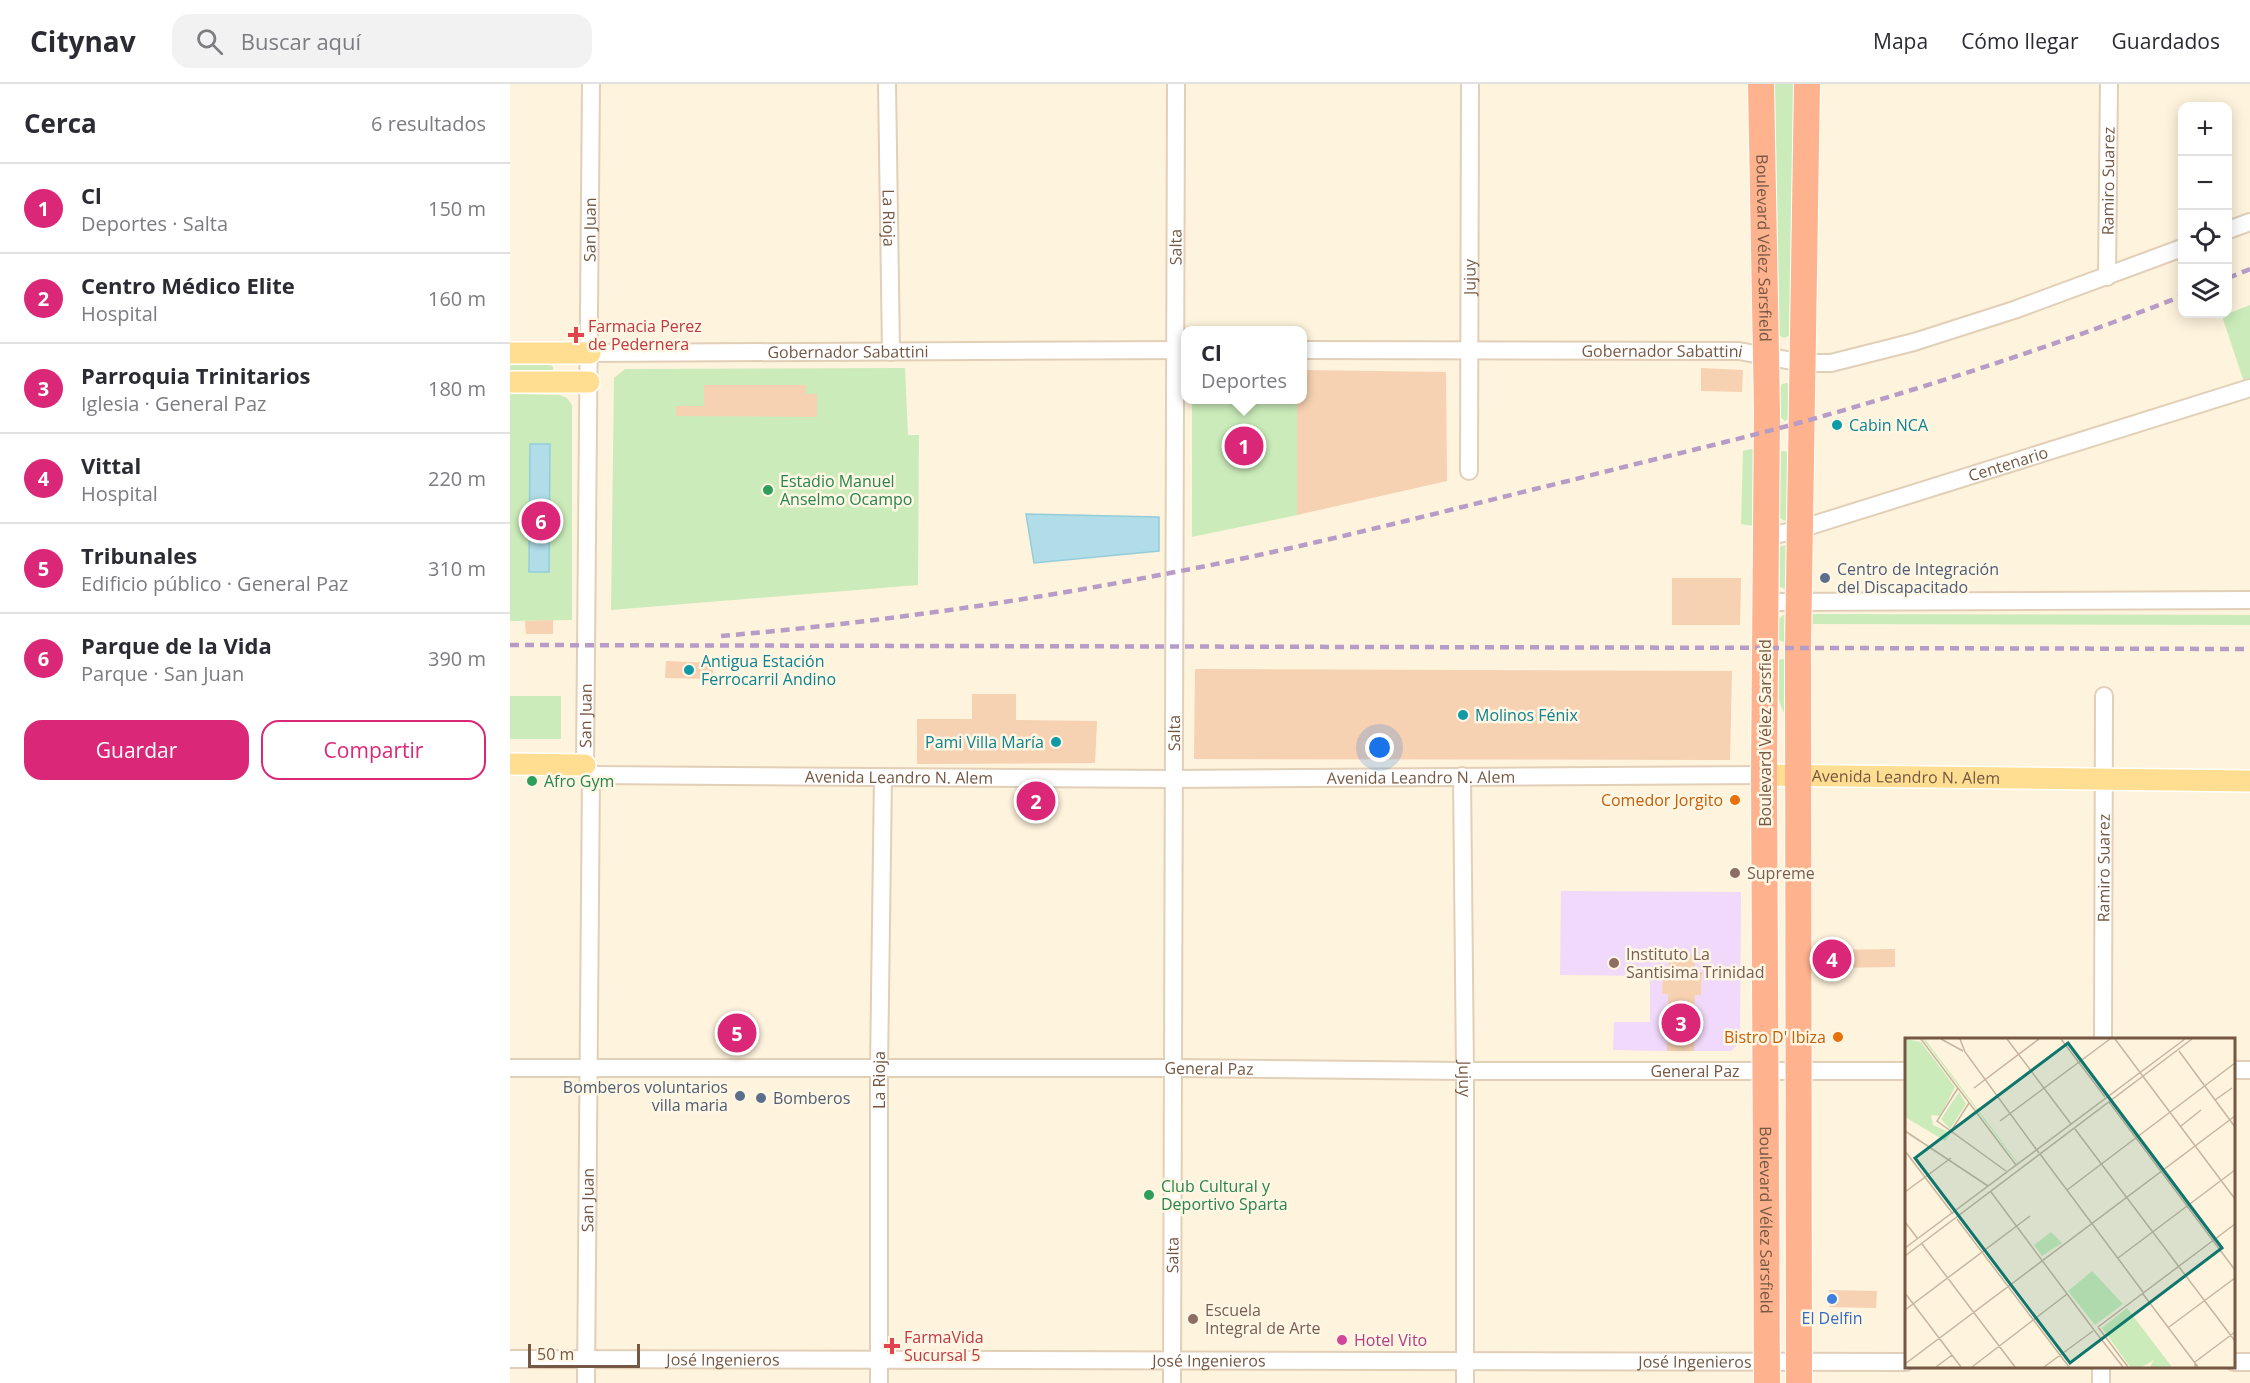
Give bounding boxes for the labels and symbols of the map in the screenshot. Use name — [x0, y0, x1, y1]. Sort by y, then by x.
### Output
street label: Ramiro Suarez — [2096, 127, 2120, 235]
street label: Boulevard Vélez Sarsfield — [1751, 154, 1777, 342]
street label: La Rioja — [878, 189, 900, 247]
street label: San Juan — [578, 197, 601, 262]
street label: Salta — [1164, 229, 1187, 265]
street label: Jujuy — [1458, 258, 1481, 297]
place label: Farmacia Perez de Pedernera — [588, 315, 702, 355]
marker: Farmacia Perez de Pedernera — [569, 328, 583, 342]
street label: Gobernador Sabattini — [767, 340, 929, 363]
street label: Gobernador Sabattini — [1581, 340, 1745, 362]
place label: Cabin NCA — [1849, 414, 1929, 436]
marker: Cabin NCA — [1830, 418, 1844, 432]
pin: 1 — [1224, 424, 1264, 469]
street label: Centenario — [1965, 441, 2051, 487]
place label: Estadio Manuel Anselmo Ocampo — [780, 470, 912, 510]
marker: Estadio Manuel Anselmo Ocampo — [761, 483, 775, 497]
pin: 6 — [522, 498, 561, 544]
place label: Centro de Integración del Discapacitado — [1837, 558, 1999, 598]
marker: Centro de Integración del Discapacitado — [1818, 571, 1832, 585]
street label: Boulevard Vélez Sarsfield — [1754, 639, 1776, 827]
place label: Antigua Estación Ferrocarril Andino — [701, 650, 836, 690]
marker: Antigua Estación Ferrocarril Andino — [682, 663, 696, 677]
street label: San Juan — [574, 683, 597, 748]
place label: Molinos Fénix — [1475, 704, 1578, 726]
marker: Molinos Fénix — [1456, 708, 1470, 722]
street label: Salta — [1163, 715, 1185, 751]
place label: Pami Villa María — [925, 731, 1044, 753]
your location — [1365, 733, 1394, 762]
marker: Pami Villa María — [1049, 735, 1063, 749]
street label: Avenida Leandro N. Alem — [805, 765, 993, 789]
street label: Avenida Leandro N. Alem — [1812, 765, 2000, 789]
street label: Avenida Leandro N. Alem — [1327, 766, 1515, 789]
place label: Afro Gym — [544, 770, 614, 792]
marker: Afro Gym — [525, 774, 539, 788]
pin: 2 — [1016, 778, 1056, 824]
place label: Comedor Jorgito — [1601, 789, 1723, 811]
marker: Comedor Jorgito — [1728, 793, 1742, 807]
street label: Ramiro Suarez — [2092, 814, 2115, 922]
place label: Supreme — [1747, 862, 1815, 884]
marker: Supreme — [1728, 866, 1742, 880]
pin: 4 — [1812, 936, 1852, 982]
place label: Instituto La Santisima Trinidad — [1626, 943, 1764, 983]
marker: Instituto La Santisima Trinidad — [1607, 956, 1621, 970]
pin: 3 — [1662, 1000, 1700, 1046]
pin: 5 — [718, 1010, 756, 1056]
place label: Bistro D' Ibiza — [1724, 1026, 1826, 1048]
marker: Bistro D' Ibiza — [1831, 1030, 1845, 1044]
inset map — [1905, 1038, 2235, 1368]
street label: La Rioja — [868, 1051, 890, 1109]
street label: General Paz — [1164, 1057, 1254, 1080]
street label: Jujuy — [1454, 1059, 1476, 1098]
street label: General Paz — [1650, 1060, 1740, 1082]
place label: Bomberos voluntarios villa maria — [563, 1076, 728, 1116]
place label: Bomberos — [773, 1087, 850, 1109]
marker: Bomberos voluntarios villa maria — [733, 1089, 747, 1103]
marker: Bomberos — [754, 1091, 768, 1105]
street label: Boulevard Vélez Sarsfield — [1755, 1126, 1778, 1314]
street label: San Juan — [576, 1168, 599, 1232]
place label: Club Cultural y Deportivo Sparta — [1161, 1175, 1288, 1215]
marker: Club Cultural y Deportivo Sparta — [1142, 1188, 1156, 1202]
street label: Salta — [1161, 1237, 1183, 1273]
marker: El Delfin — [1825, 1292, 1839, 1306]
place label: Escuela Integral de Arte — [1205, 1299, 1321, 1339]
place label: El Delfin — [1802, 1307, 1862, 1329]
marker: Escuela Integral de Arte — [1186, 1312, 1200, 1326]
place label: FarmaVida Sucursal 5 — [904, 1326, 984, 1366]
place label: Hotel Vito — [1354, 1329, 1427, 1351]
marker: Hotel Vito — [1335, 1333, 1349, 1347]
marker: FarmaVida Sucursal 5 — [885, 1339, 899, 1353]
scale bar — [528, 1341, 640, 1368]
street label: José Ingenieros — [664, 1348, 780, 1371]
street label: José Ingenieros — [1150, 1349, 1266, 1372]
street label: José Ingenieros — [1636, 1350, 1752, 1373]

